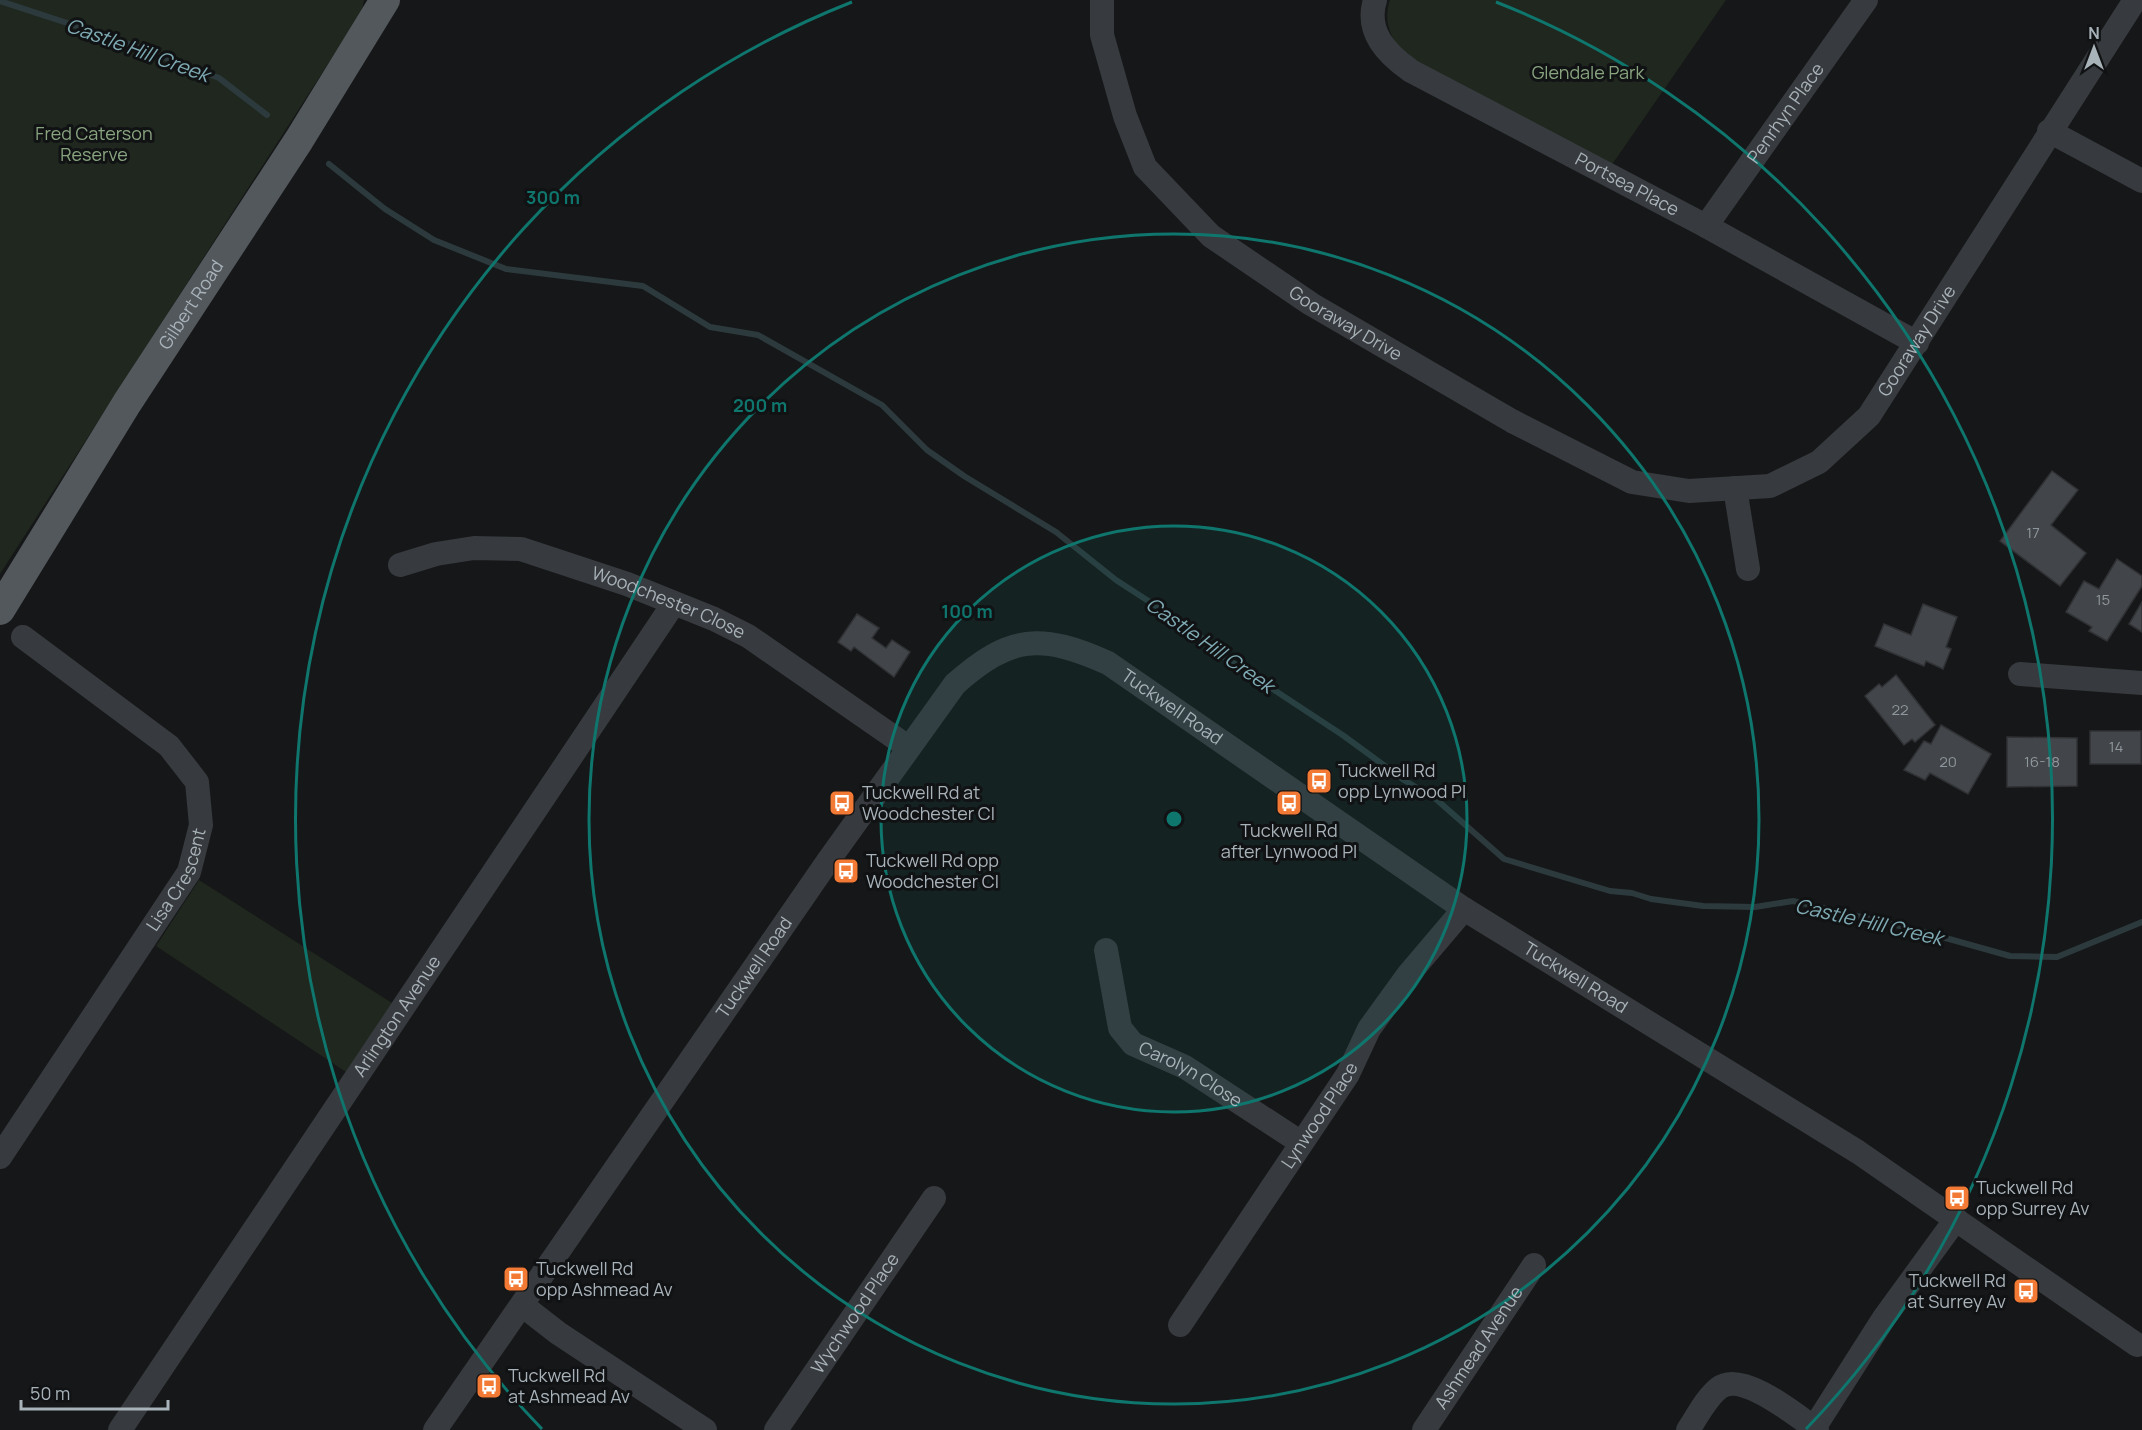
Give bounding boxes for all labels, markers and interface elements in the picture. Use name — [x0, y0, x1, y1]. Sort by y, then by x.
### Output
water label: Castle Hill Creek — [63, 11, 216, 89]
north arrow — [2064, 18, 2124, 78]
text: N — [2088, 22, 2100, 44]
street label: Penrhyn Place — [1741, 58, 1829, 168]
park label: Glendale Park — [1532, 60, 1645, 84]
park label: Fred Caterson Reserve — [35, 121, 153, 166]
street label: Portsea Place — [1572, 147, 1684, 221]
text: 300 m — [526, 185, 580, 209]
street label: Gilbert Road — [152, 255, 228, 354]
street label: Gooraway Drive — [1285, 280, 1407, 366]
street label: Gooraway Drive — [1872, 280, 1961, 401]
text: 200 m — [733, 393, 787, 417]
house number: 17 — [2026, 522, 2040, 543]
street label: Woodchester Close — [589, 560, 750, 644]
house number: 15 — [2096, 589, 2110, 610]
water label: Castle Hill Creek — [1141, 590, 1282, 701]
text: 100 m — [941, 599, 993, 623]
street label: Tuckwell Road — [1117, 663, 1228, 750]
house number: 22 — [1891, 699, 1909, 720]
house number: 14 — [2109, 736, 2123, 757]
house number: 20 — [1939, 751, 1957, 772]
house number: 16-18 — [2024, 751, 2060, 772]
place label: Tuckwell Rd opp Lynwood Pl — [1338, 758, 1466, 803]
bus stop icon: Tuckwell Rd opp Lynwood Pl — [1304, 766, 1334, 796]
place label: Tuckwell Rd at Woodchester Cl — [862, 780, 995, 825]
bus stop icon: Tuckwell Rd at Woodchester Cl — [827, 788, 857, 818]
bus stop icon: Tuckwell Rd after Lynwood Pl — [1274, 788, 1304, 818]
centre of rings — [1164, 809, 1184, 829]
place label: Tuckwell Rd after Lynwood Pl — [1221, 818, 1357, 863]
street label: Lisa Crescent — [140, 825, 211, 935]
place label: Tuckwell Rd opp Woodchester Cl — [866, 848, 999, 893]
bus stop icon: Tuckwell Rd opp Woodchester Cl — [831, 856, 861, 886]
water label: Castle Hill Creek — [1793, 891, 1949, 952]
street label: Tuckwell Road — [710, 912, 797, 1022]
street label: Tuckwell Road — [1519, 936, 1633, 1018]
street label: Arlington Avenue — [347, 950, 446, 1081]
street label: Carolyn Close — [1135, 1035, 1247, 1112]
street label: Lynwood Place — [1275, 1058, 1363, 1173]
place label: Tuckwell Rd opp Surrey Av — [1976, 1175, 2089, 1220]
bus stop icon: Tuckwell Rd opp Surrey Av — [1942, 1183, 1972, 1213]
street label: Wychwood Place — [805, 1248, 904, 1378]
place label: Tuckwell Rd opp Ashmead Av — [536, 1256, 673, 1301]
bus stop icon: Tuckwell Rd opp Ashmead Av — [501, 1264, 531, 1294]
place label: Tuckwell Rd at Surrey Av — [1907, 1268, 2006, 1313]
bus stop icon: Tuckwell Rd at Surrey Av — [2011, 1276, 2041, 1306]
street label: Ashmead Avenue — [1428, 1281, 1528, 1413]
place label: Tuckwell Rd at Ashmead Av — [508, 1363, 630, 1408]
bus stop icon: Tuckwell Rd at Ashmead Av — [474, 1371, 504, 1401]
scale bar — [21, 1373, 168, 1411]
text: 50 m — [30, 1381, 70, 1405]

